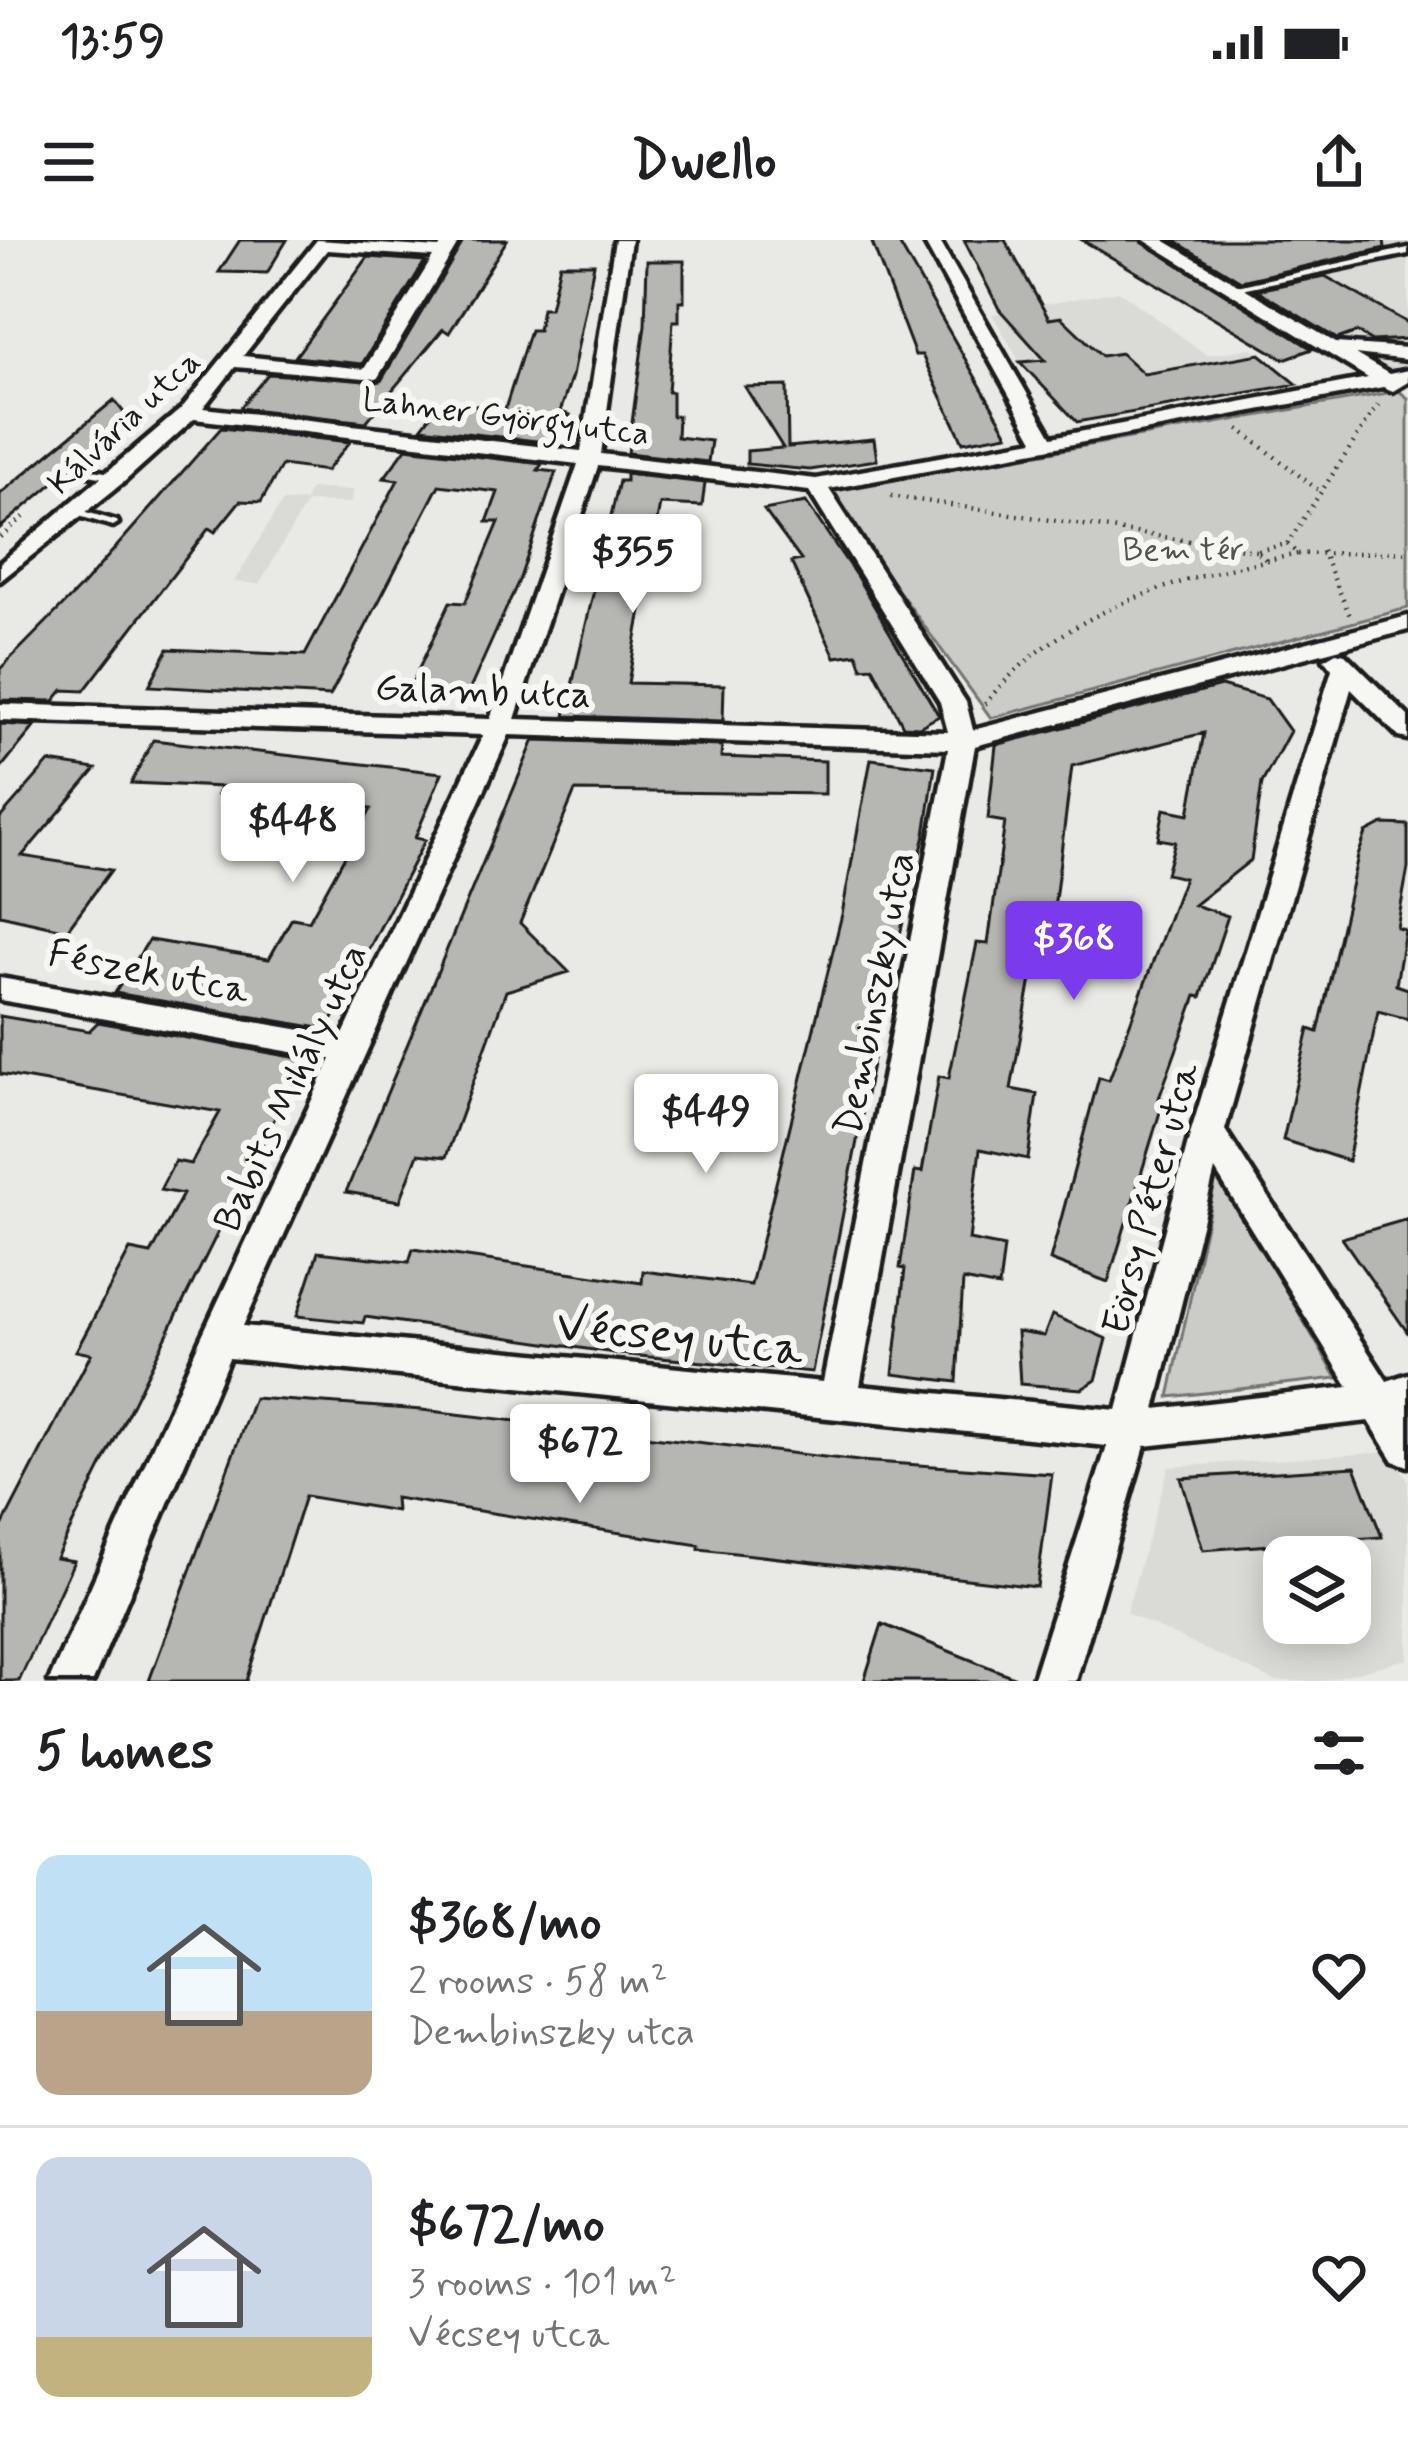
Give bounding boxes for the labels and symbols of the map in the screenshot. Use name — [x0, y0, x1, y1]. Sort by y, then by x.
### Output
street label: Kálvária utca — [39, 341, 211, 505]
street label: Lahner György utca — [359, 379, 651, 460]
pin: $355 — [562, 514, 704, 616]
park label: Bem tér — [1122, 529, 1244, 573]
street label: Galamb utca — [374, 663, 592, 722]
pin: $448 — [222, 783, 364, 885]
street label: Dembinszky utca — [824, 848, 929, 1139]
pin: $368 — [1003, 901, 1145, 1003]
street label: Fészek utca — [44, 929, 253, 1018]
street label: Babits Mihály utca — [203, 936, 381, 1241]
street label: Eörsy Péter utca — [1092, 1057, 1213, 1340]
pin: $449 — [635, 1074, 777, 1176]
street label: Vécsey utca — [553, 1294, 806, 1383]
pin: $672 — [509, 1404, 651, 1506]

